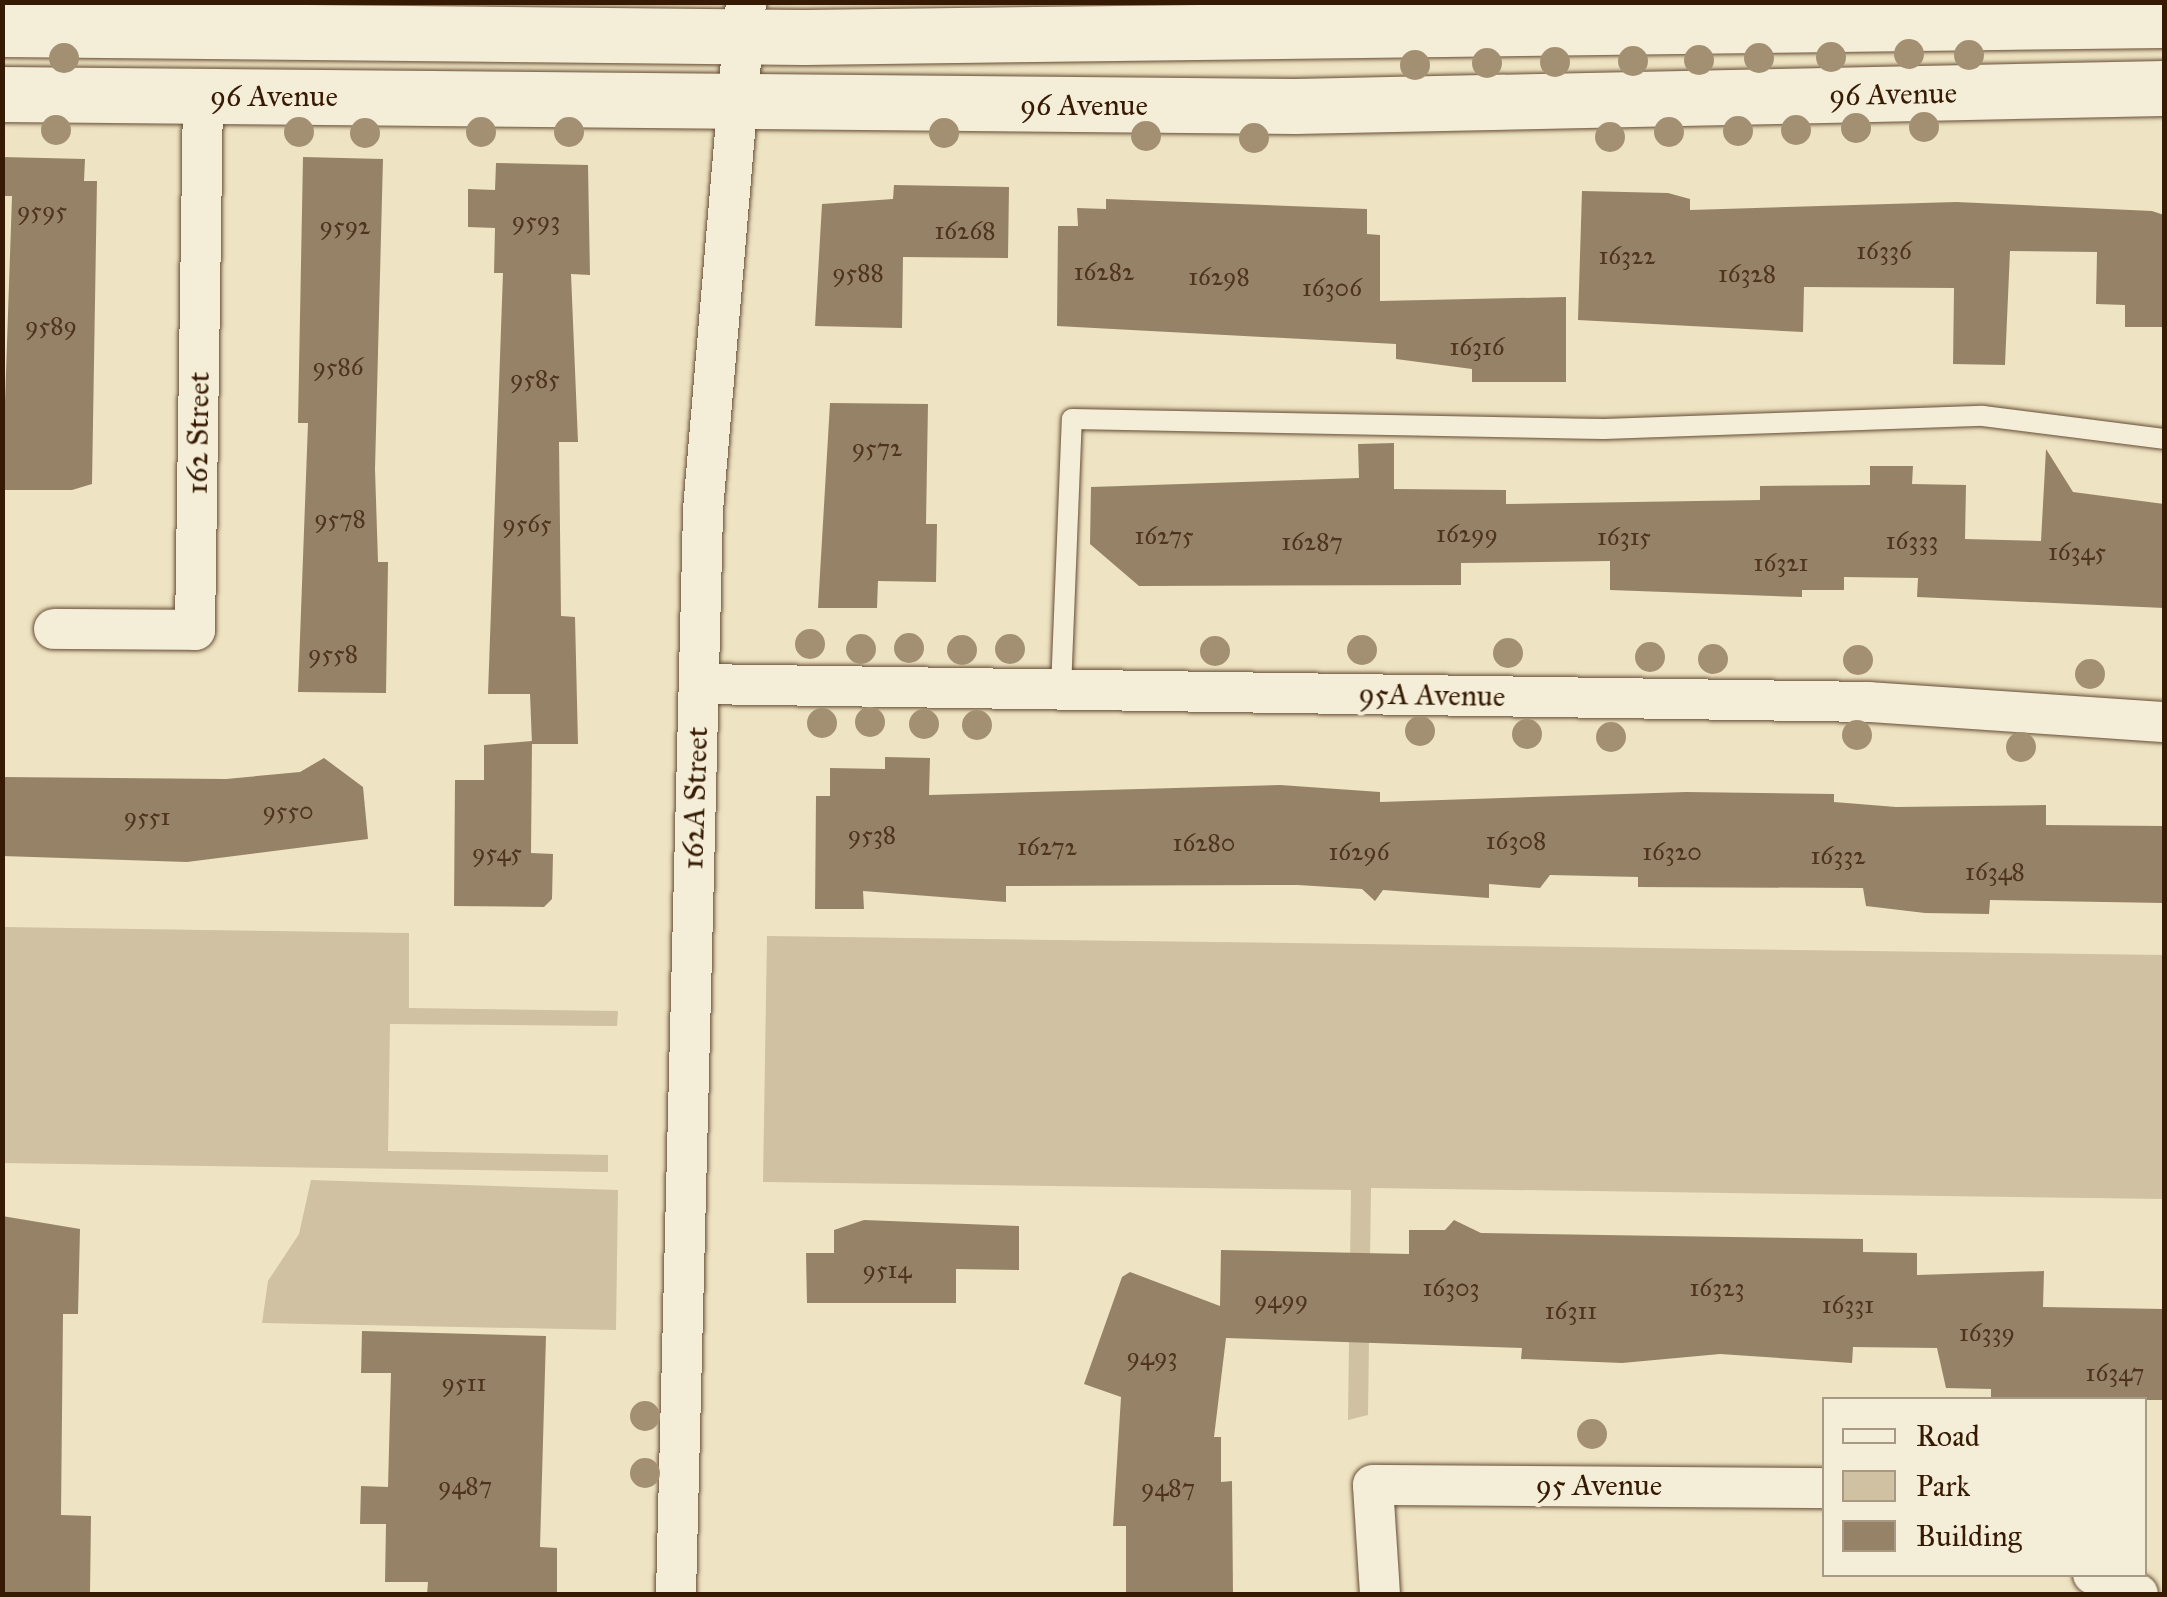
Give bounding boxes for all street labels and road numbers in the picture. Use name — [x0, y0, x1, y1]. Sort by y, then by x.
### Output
street label: 96 Avenue — [1829, 75, 1957, 113]
street label: 96 Avenue — [210, 78, 338, 114]
street label: 96 Avenue — [1020, 87, 1148, 123]
street label: 162 Street — [179, 371, 217, 495]
street label: 95A Avenue — [1358, 676, 1506, 714]
street label: 162A Street — [675, 726, 715, 870]
street label: 95 Avenue — [1536, 1467, 1662, 1503]

